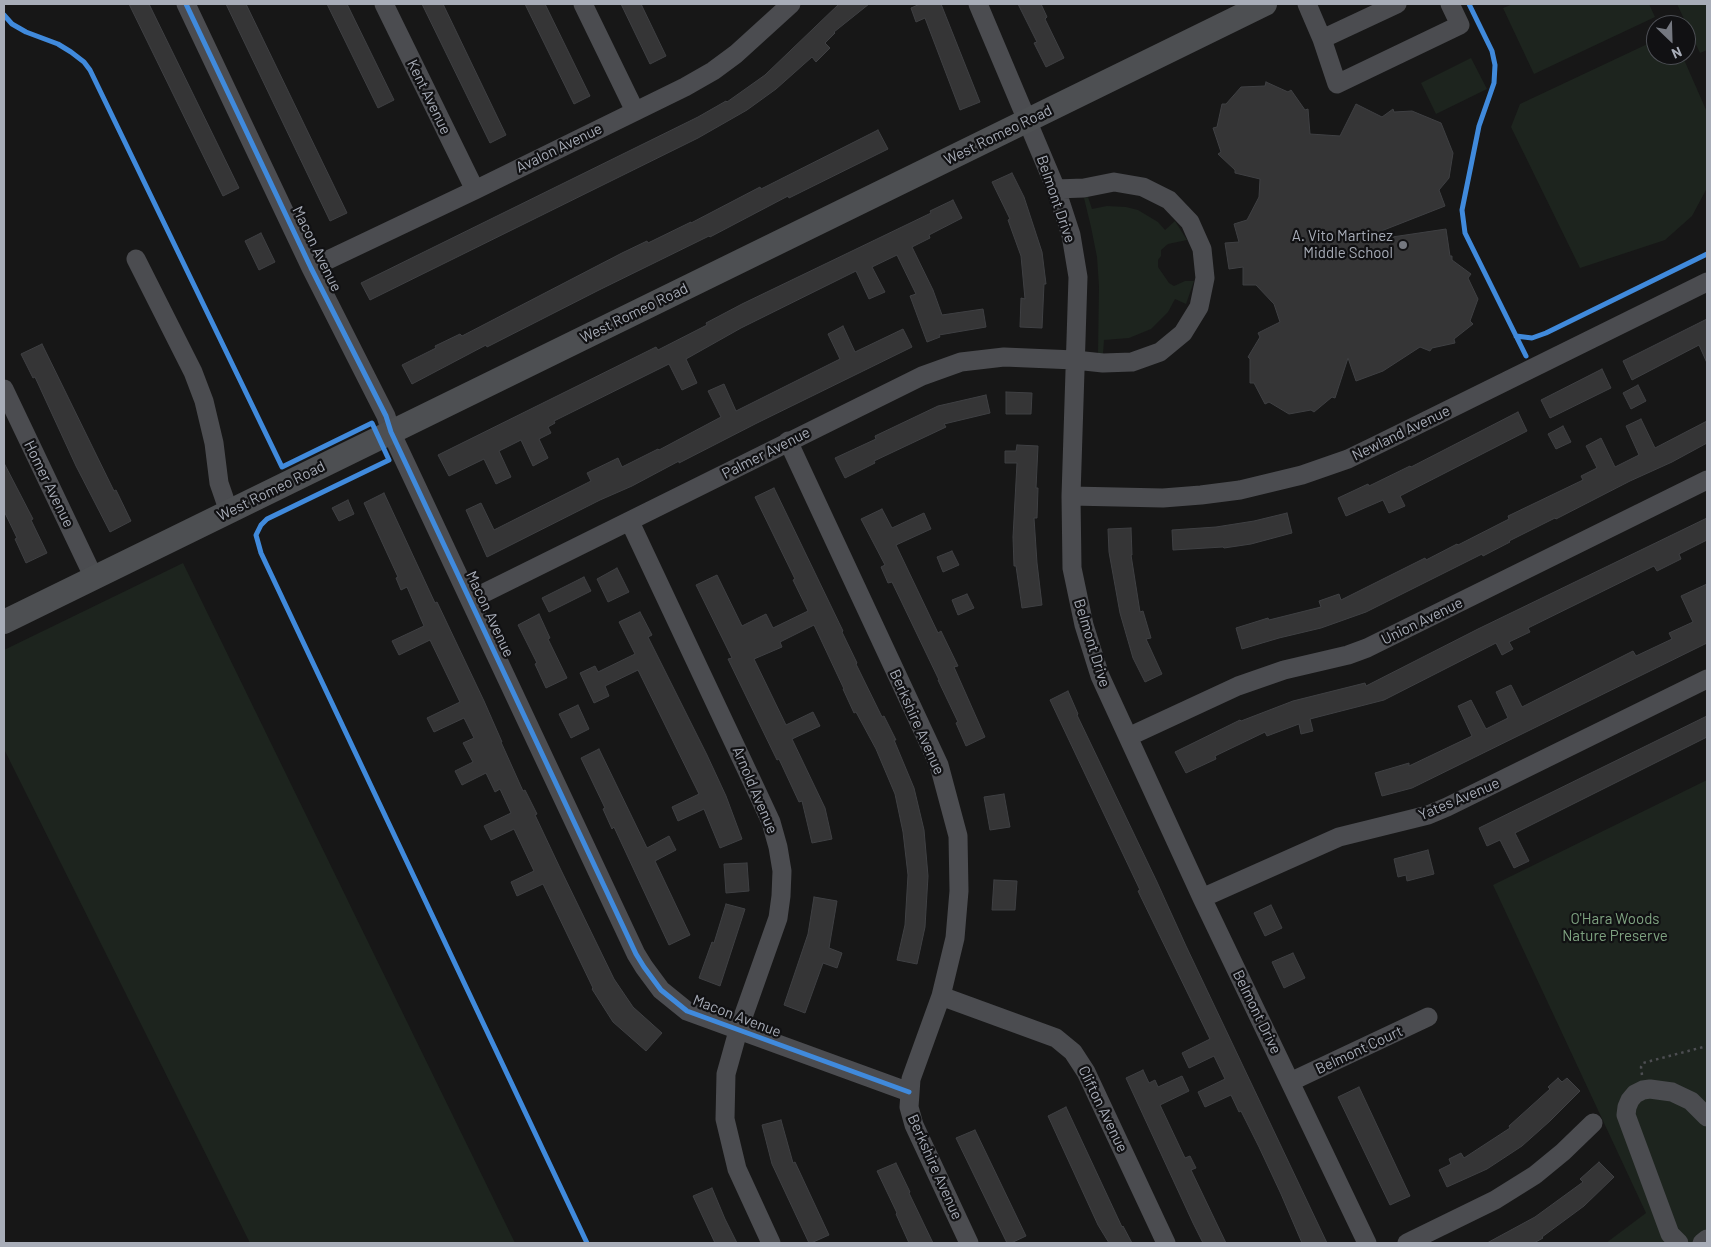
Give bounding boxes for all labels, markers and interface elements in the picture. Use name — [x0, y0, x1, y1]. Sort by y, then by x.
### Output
north arrow — [1646, 15, 1696, 65]
text: N — [1669, 44, 1685, 63]
street label: Kent Avenue — [403, 57, 455, 137]
street label: West Romeo Road — [941, 101, 1055, 169]
street label: Avalon Avenue — [513, 119, 605, 177]
street label: Belmont Drive — [1033, 153, 1079, 245]
street label: Macon Avenue — [289, 203, 345, 295]
place label: A. Vito Martinez Middle School — [1292, 227, 1393, 262]
marker: A. Vito Martinez Middle School — [1397, 239, 1409, 251]
street label: West Romeo Road — [577, 279, 691, 347]
street label: Newland Avenue — [1349, 402, 1453, 464]
street label: Palmer Avenue — [719, 423, 813, 483]
street label: Homer Avenue — [20, 438, 78, 530]
street label: West Romeo Road — [214, 457, 328, 525]
street label: Macon Avenue — [462, 568, 518, 660]
street label: Union Avenue — [1378, 593, 1466, 649]
street label: Belmont Drive — [1070, 597, 1114, 689]
street label: Berkshire Avenue — [886, 667, 948, 777]
street label: Arnold Avenue — [729, 744, 781, 836]
street label: Yates Avenue — [1416, 774, 1502, 824]
park label: O'Hara Woods Nature Preserve — [1562, 910, 1668, 945]
street label: Belmont Drive — [1229, 967, 1285, 1057]
street label: Macon Avenue — [690, 991, 784, 1041]
street label: Belmont Court — [1312, 1022, 1406, 1078]
street label: Clifton Avenue — [1074, 1063, 1132, 1155]
street label: Berkshire Avenue — [904, 1112, 966, 1222]

